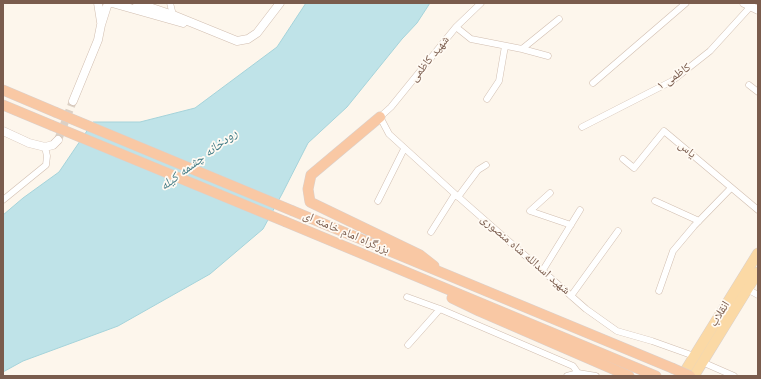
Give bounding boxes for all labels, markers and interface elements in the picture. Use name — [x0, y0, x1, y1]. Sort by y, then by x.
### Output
street label: شهید کاظمی — [407, 33, 453, 85]
street label: کاظمی ۱ — [654, 60, 694, 94]
water label: رودخانه چشمه کیله — [157, 126, 241, 194]
street label: یاس — [675, 138, 699, 162]
street label: بزرگراه امام خامنه ای — [301, 208, 391, 258]
street label: شهید اسدالله شاه منصوری — [477, 212, 573, 298]
street label: انقلاب — [707, 299, 733, 329]

